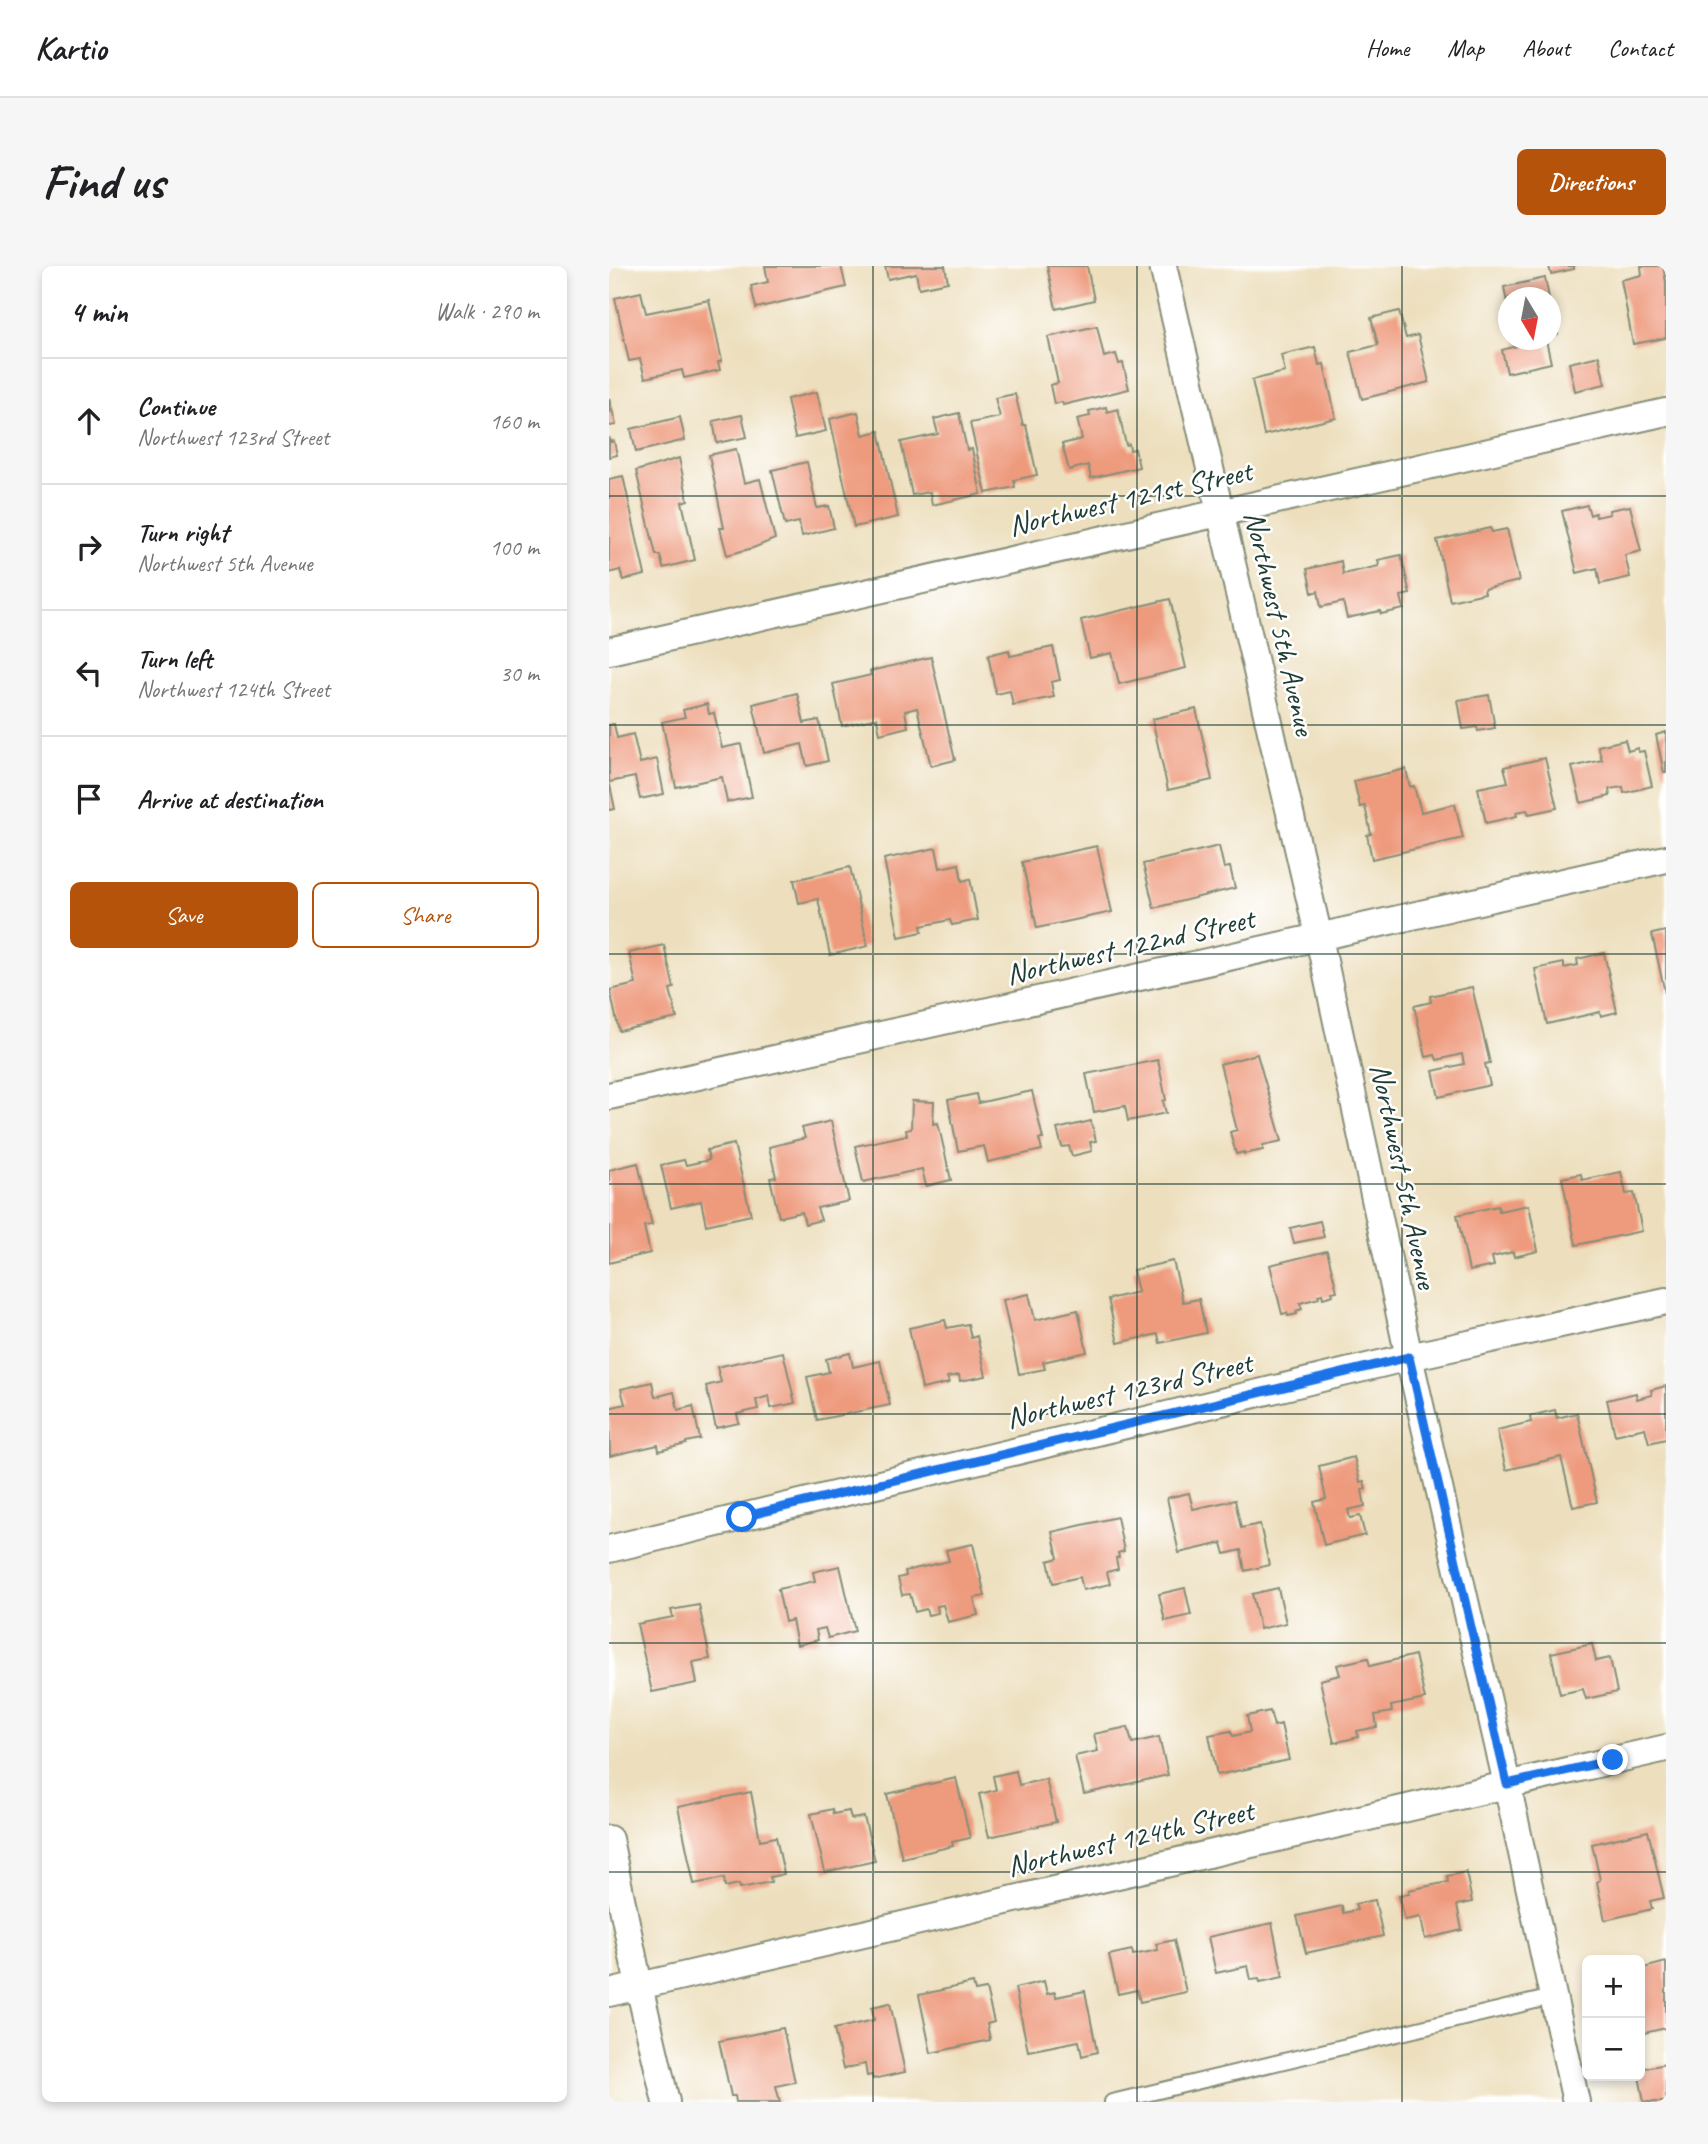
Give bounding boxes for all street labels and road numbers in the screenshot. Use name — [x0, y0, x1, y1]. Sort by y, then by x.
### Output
street label: Northwest 121st Street — [1005, 451, 1258, 544]
street label: Northwest 5th Avenue — [1236, 507, 1325, 741]
street label: Northwest 122nd Street — [1002, 898, 1261, 993]
street label: Northwest 5th Avenue — [1362, 1060, 1447, 1294]
street label: Northwest 123rd Street — [1003, 1343, 1258, 1437]
street label: Northwest 124th Street — [1003, 1790, 1260, 1885]

